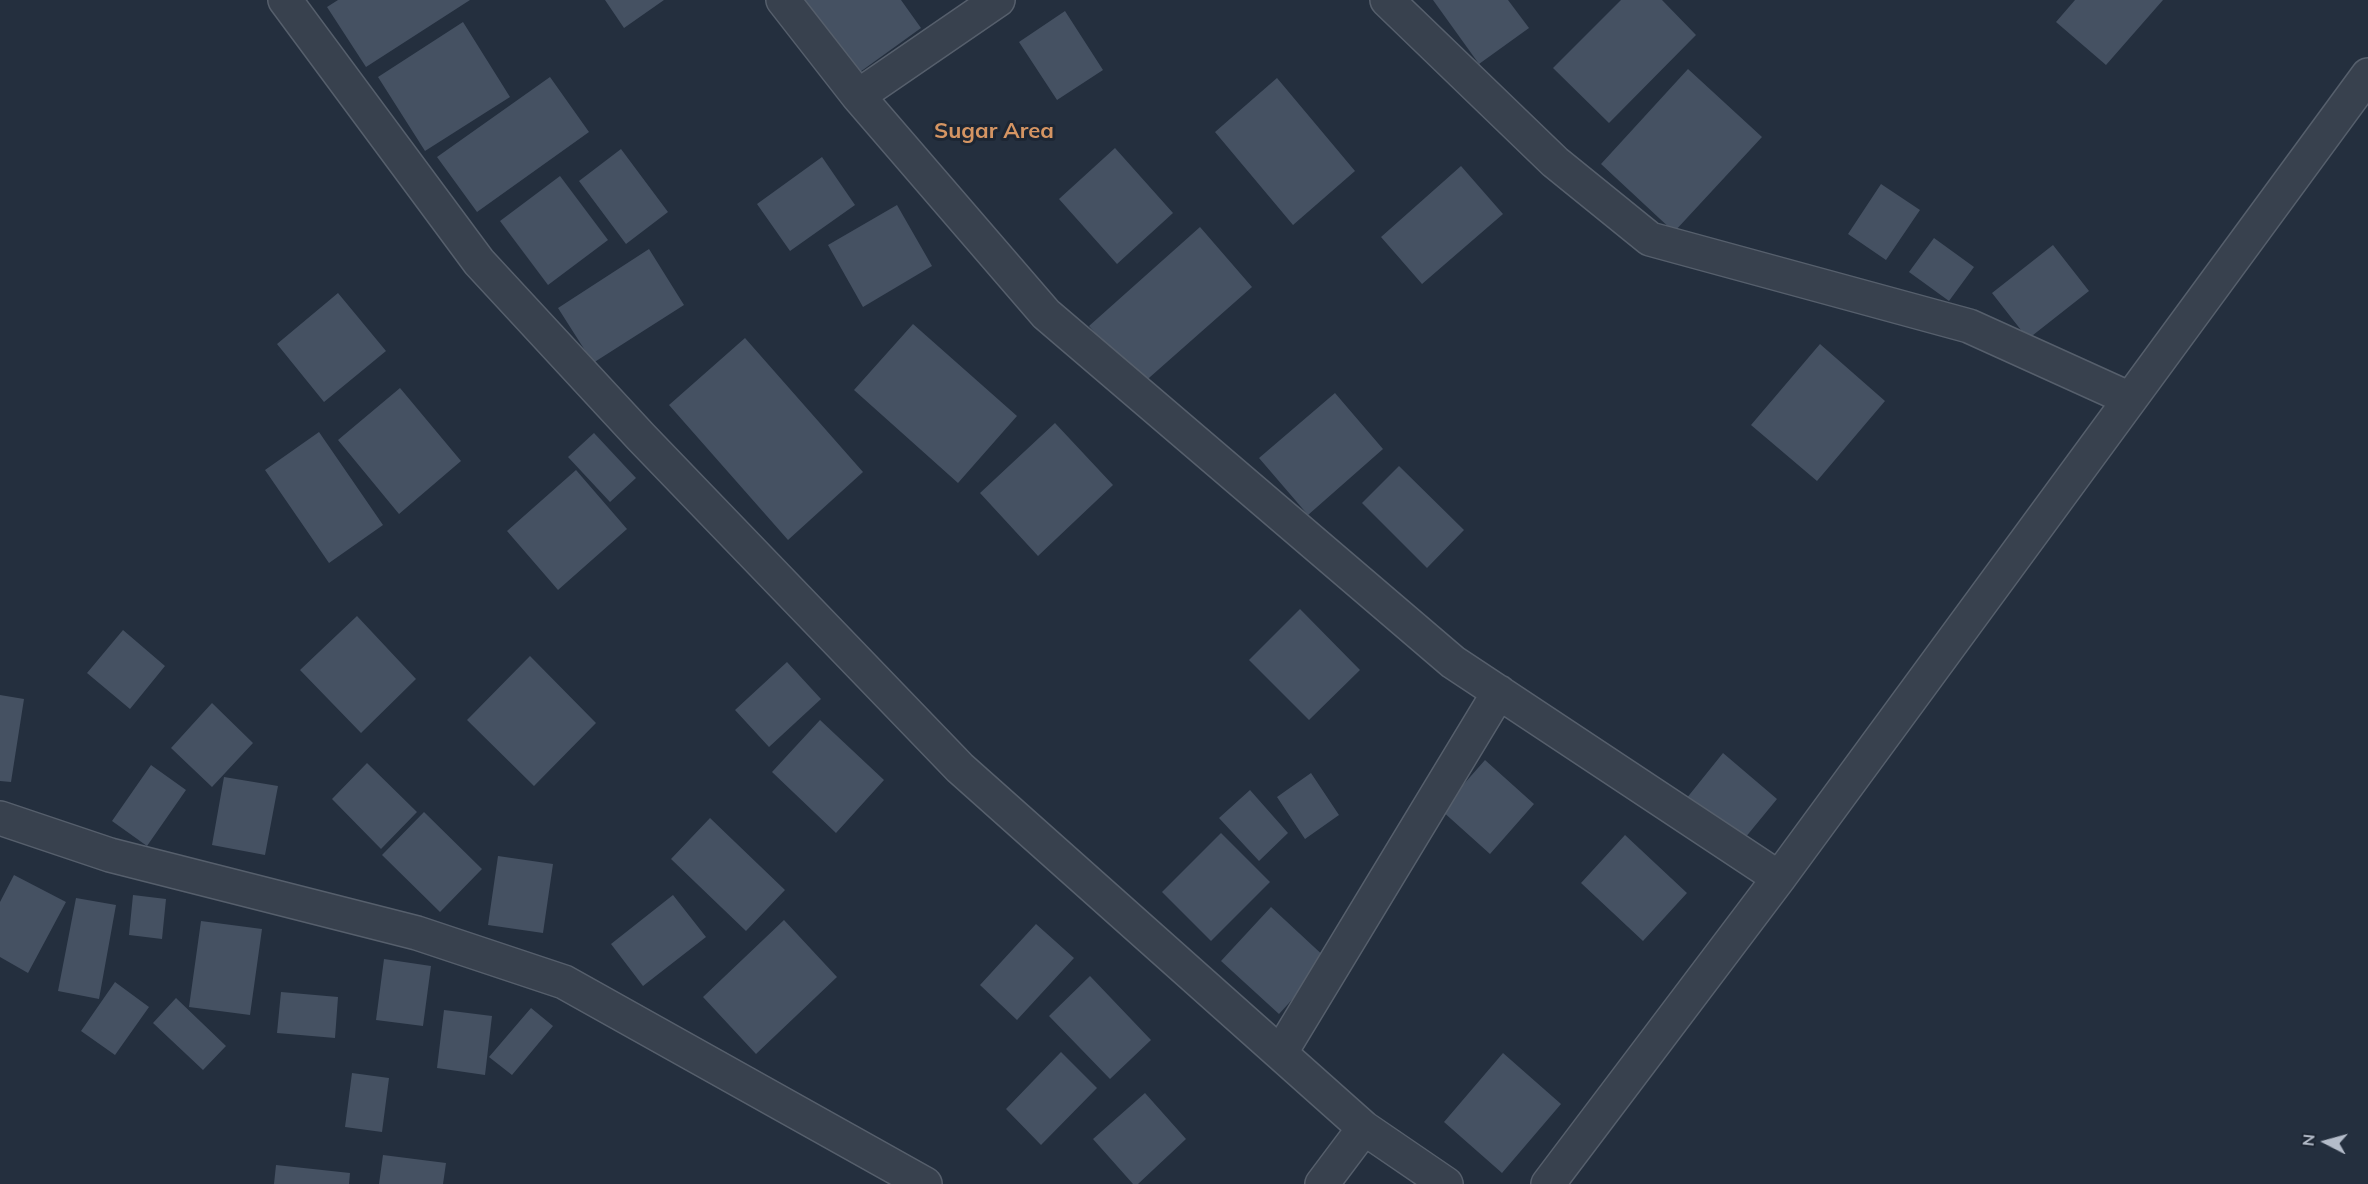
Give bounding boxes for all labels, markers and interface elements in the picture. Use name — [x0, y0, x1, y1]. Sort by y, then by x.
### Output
district label: Sugar Area — [934, 118, 1054, 144]
north arrow — [2296, 1112, 2356, 1172]
text: N — [2298, 1133, 2319, 1147]

